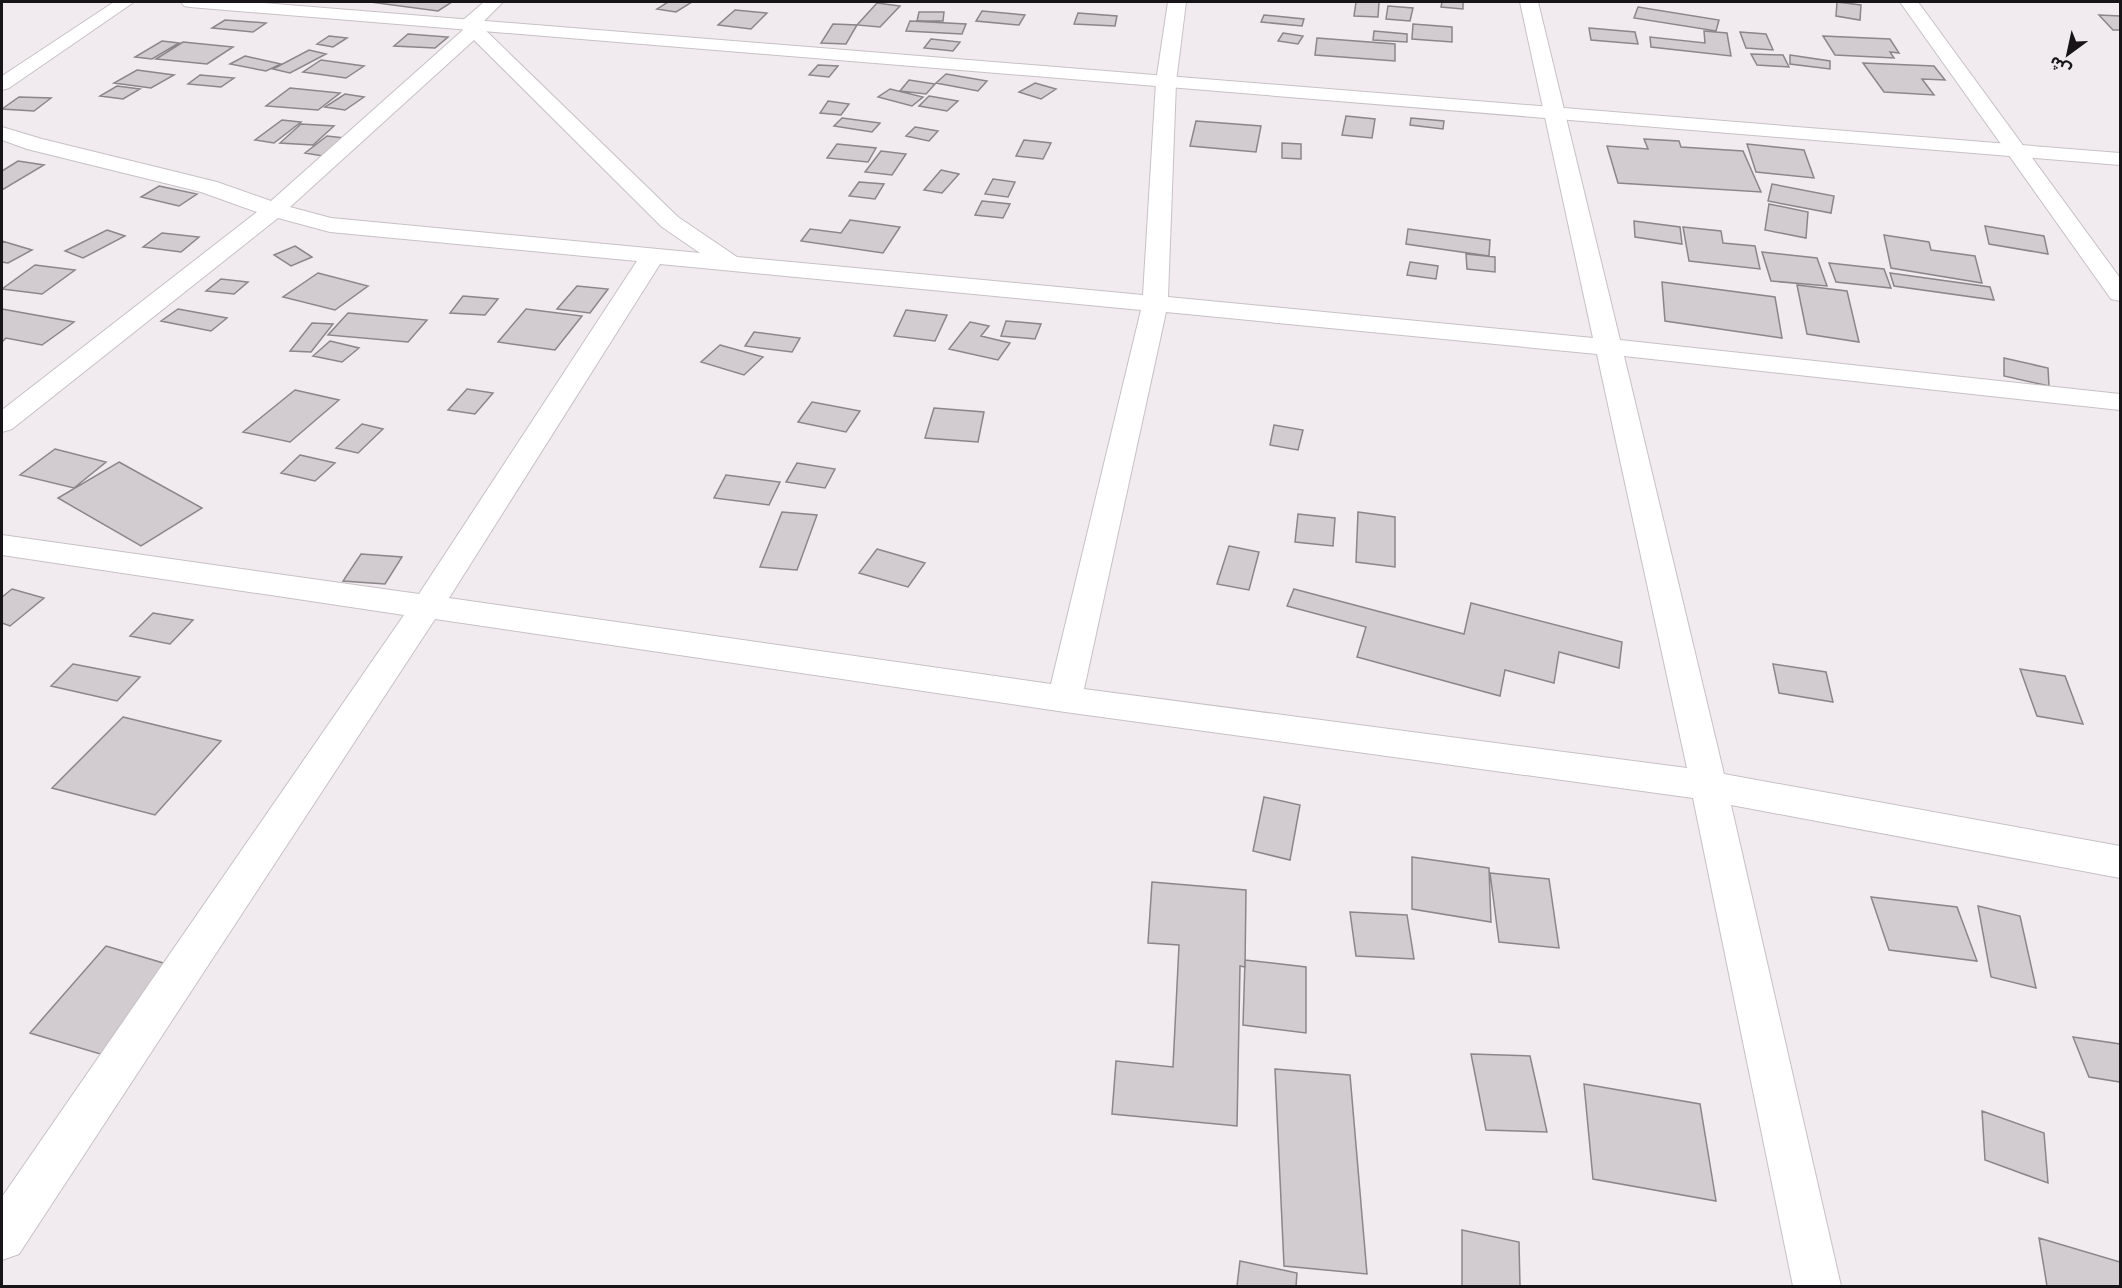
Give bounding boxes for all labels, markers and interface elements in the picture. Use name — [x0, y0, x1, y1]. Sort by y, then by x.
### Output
north arrow — [2038, 24, 2098, 84]
text: ش — [2045, 51, 2075, 82]

